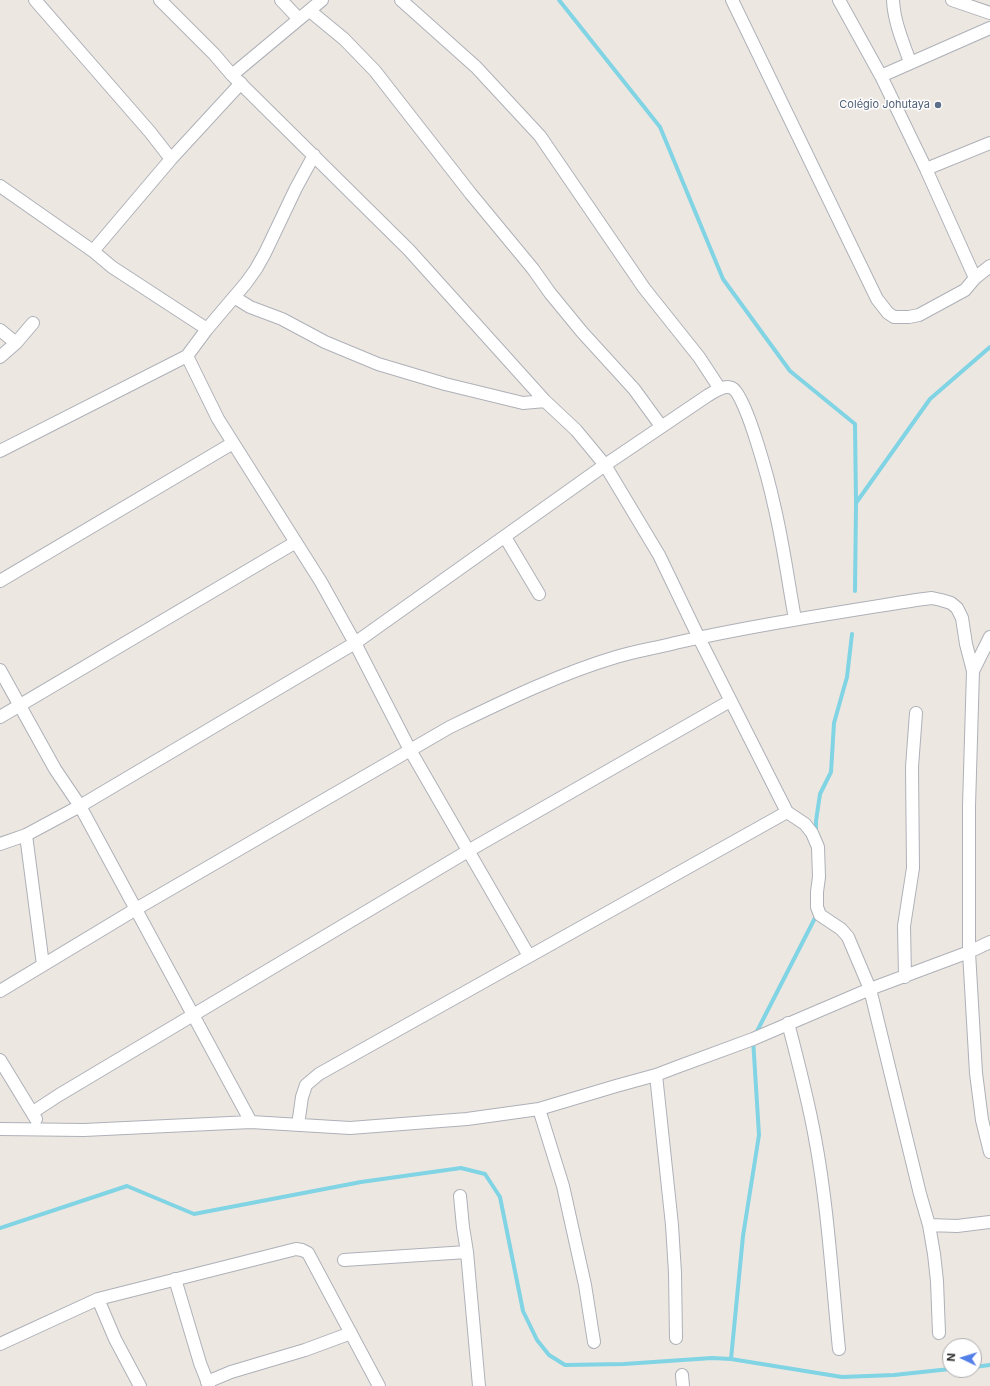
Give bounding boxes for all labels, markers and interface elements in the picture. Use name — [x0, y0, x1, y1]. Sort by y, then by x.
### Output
place label: Colégio Johutaya — [839, 98, 930, 112]
marker: Colégio Johutaya — [933, 100, 943, 110]
north arrow — [942, 1338, 982, 1378]
text: N — [944, 1353, 958, 1362]

